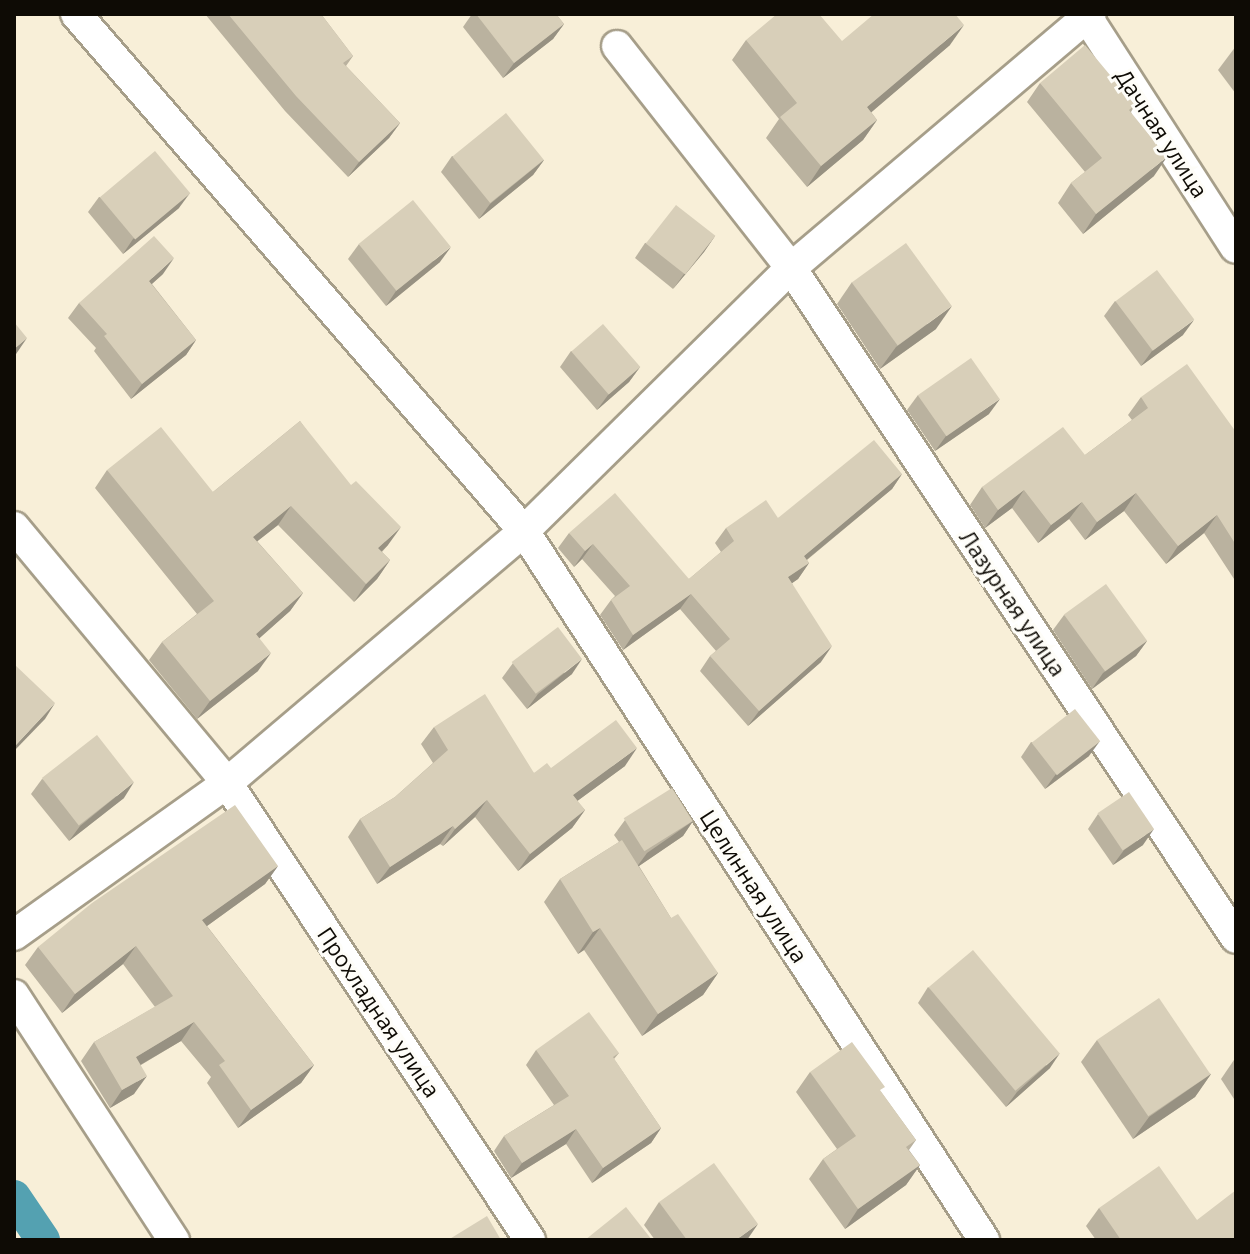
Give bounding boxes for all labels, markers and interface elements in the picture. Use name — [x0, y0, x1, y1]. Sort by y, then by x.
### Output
street label: Дачная улица — [1111, 64, 1213, 202]
street label: Лазурная улица — [954, 525, 1072, 681]
street label: Целинная улица — [695, 805, 813, 967]
street label: Прохладная улица — [312, 922, 446, 1102]

